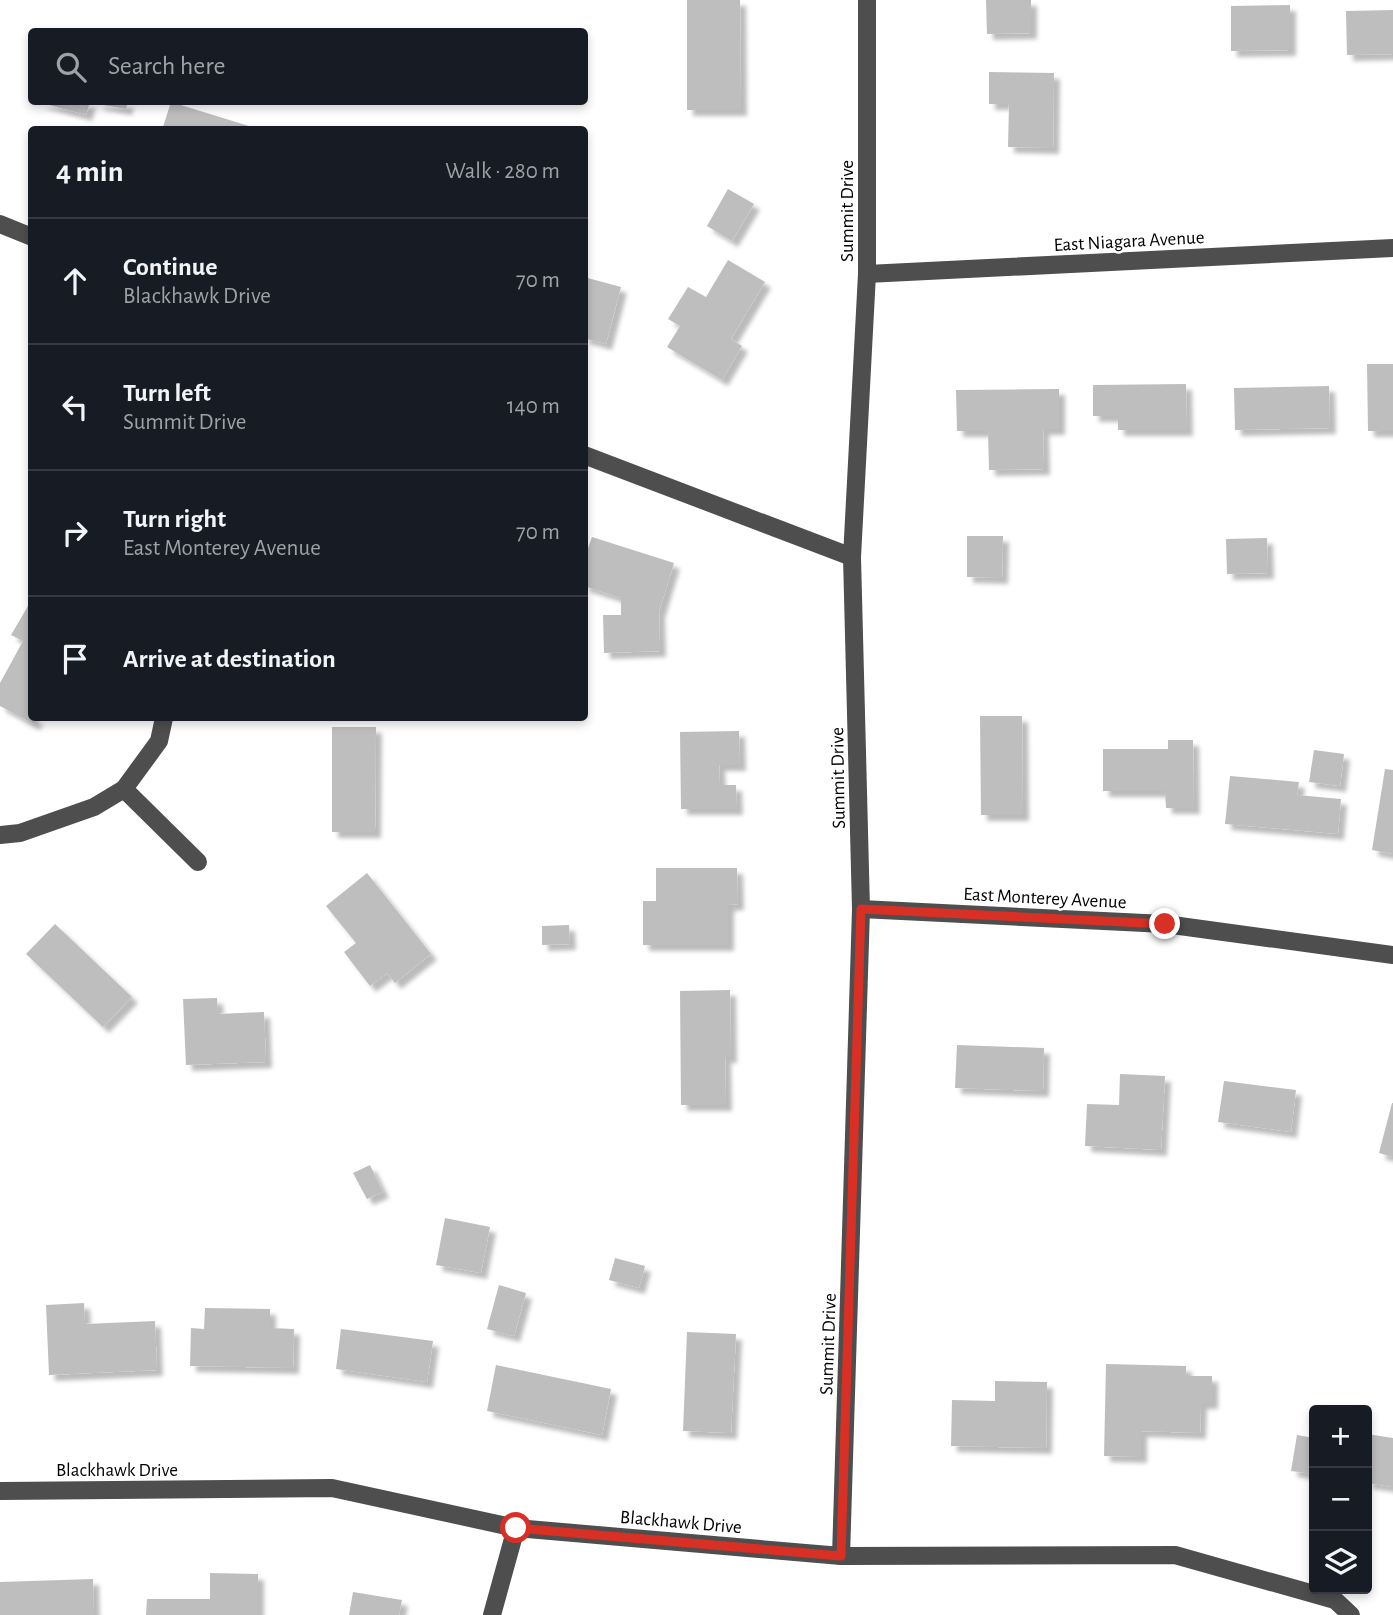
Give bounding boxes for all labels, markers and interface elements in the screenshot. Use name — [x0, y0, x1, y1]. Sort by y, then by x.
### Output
search box — [28, 28, 588, 105]
icon: search — [52, 48, 90, 86]
text: Search here — [108, 53, 226, 79]
text: 4 min — [56, 157, 124, 187]
text: Walk · 280 m — [445, 160, 560, 183]
street label: Summit Drive — [838, 160, 857, 262]
street label: East Niagara Avenue — [1053, 228, 1205, 255]
text: Continue — [123, 254, 218, 280]
icon: ahead — [56, 262, 94, 300]
text: 70 m — [516, 269, 560, 292]
text: Blackhawk Drive — [123, 285, 271, 308]
text: Turn left — [123, 380, 211, 406]
icon: left — [56, 388, 94, 426]
text: 140 m — [507, 395, 560, 418]
text: Summit Drive — [123, 411, 246, 434]
text: Turn right — [123, 506, 226, 532]
icon: right — [56, 514, 94, 552]
text: 70 m — [516, 521, 560, 544]
text: East Monterey Avenue — [123, 537, 321, 560]
icon: arrive — [56, 640, 94, 678]
text: Arrive at destination — [123, 646, 336, 672]
street label: Summit Drive — [828, 727, 849, 829]
street label: East Monterey Avenue — [963, 885, 1127, 912]
route end — [1149, 908, 1180, 939]
street label: Summit Drive — [817, 1293, 840, 1395]
map controls — [1309, 1405, 1372, 1594]
button: + — [1309, 1405, 1372, 1468]
street label: Blackhawk Drive — [56, 1461, 178, 1480]
button: − — [1309, 1468, 1372, 1531]
street label: Blackhawk Drive — [619, 1508, 743, 1537]
route start — [500, 1512, 531, 1543]
button: layers — [1309, 1531, 1372, 1594]

